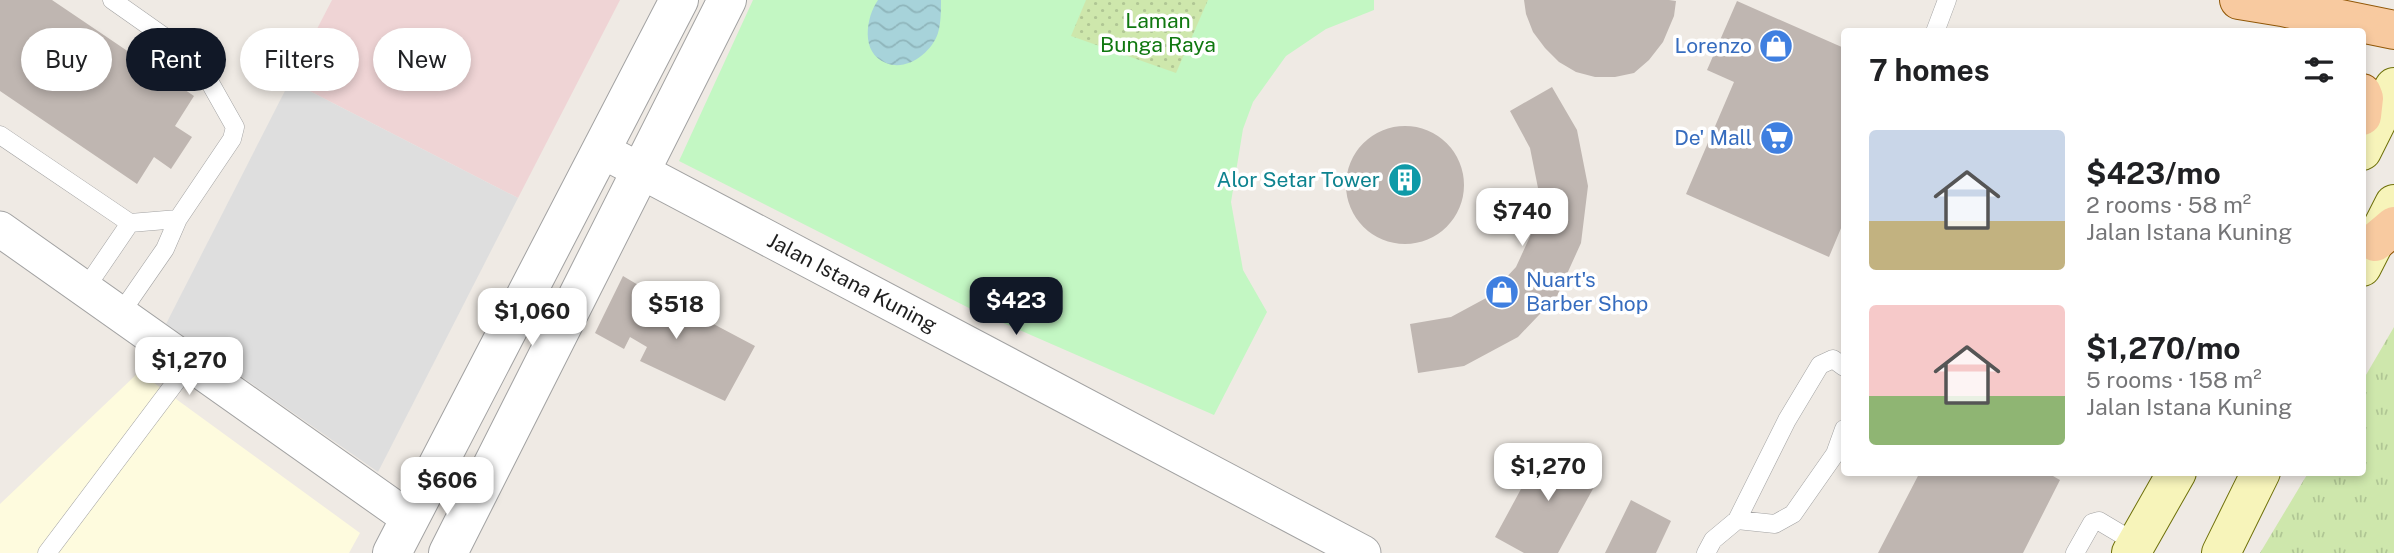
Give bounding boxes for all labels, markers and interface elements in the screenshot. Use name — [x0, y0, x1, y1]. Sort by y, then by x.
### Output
park label: Laman Bunga Raya — [1100, 8, 1216, 57]
shop icon: Lorenzo — [1757, 27, 1795, 65]
chip: Buy — [21, 28, 112, 91]
chip: Rent — [126, 28, 226, 91]
chip: Filters — [240, 28, 359, 91]
chip: New — [373, 28, 471, 91]
place label: Lorenzo — [1674, 33, 1752, 58]
icon: filters — [2300, 51, 2338, 89]
text: 7 homes — [1869, 52, 1990, 88]
supermarket icon: De' Mall — [1758, 119, 1796, 157]
place label: De' Mall — [1674, 125, 1752, 150]
text: $423/mo — [2086, 155, 2221, 191]
icon: home — [1925, 158, 2009, 242]
building icon: Alor Setar Tower — [1386, 161, 1424, 199]
place label: Alor Setar Tower — [1217, 167, 1380, 192]
pin: $740 — [1481, 188, 1563, 248]
text: 2 rooms · 58 m² — [2086, 191, 2251, 218]
text: $740 — [1492, 197, 1552, 224]
text: Jalan Istana Kuning — [2086, 218, 2292, 245]
street label: Jalan Istana Kuning — [763, 227, 941, 337]
place label: Nuart's Barber Shop — [1526, 267, 1648, 316]
shop icon: Nuart's Barber Shop — [1483, 273, 1521, 311]
pin: $423 — [975, 278, 1057, 337]
pin: $518 — [635, 282, 717, 341]
text: $423 — [986, 286, 1046, 313]
pin: $1,060 — [475, 288, 589, 348]
text: $518 — [648, 290, 704, 317]
text: $1,060 — [494, 297, 570, 324]
text: $1,270/mo — [2086, 330, 2241, 366]
icon: home — [1925, 333, 2009, 417]
pin: $1,270 — [132, 338, 246, 397]
text: $1,270 — [151, 346, 227, 373]
text: 5 rooms · 158 m² — [2086, 366, 2262, 393]
text: Jalan Istana Kuning — [2086, 393, 2292, 420]
pin: $1,270 — [1491, 444, 1605, 503]
text: $1,270 — [1510, 452, 1586, 479]
pin: $606 — [406, 458, 488, 517]
text: $606 — [417, 466, 477, 493]

